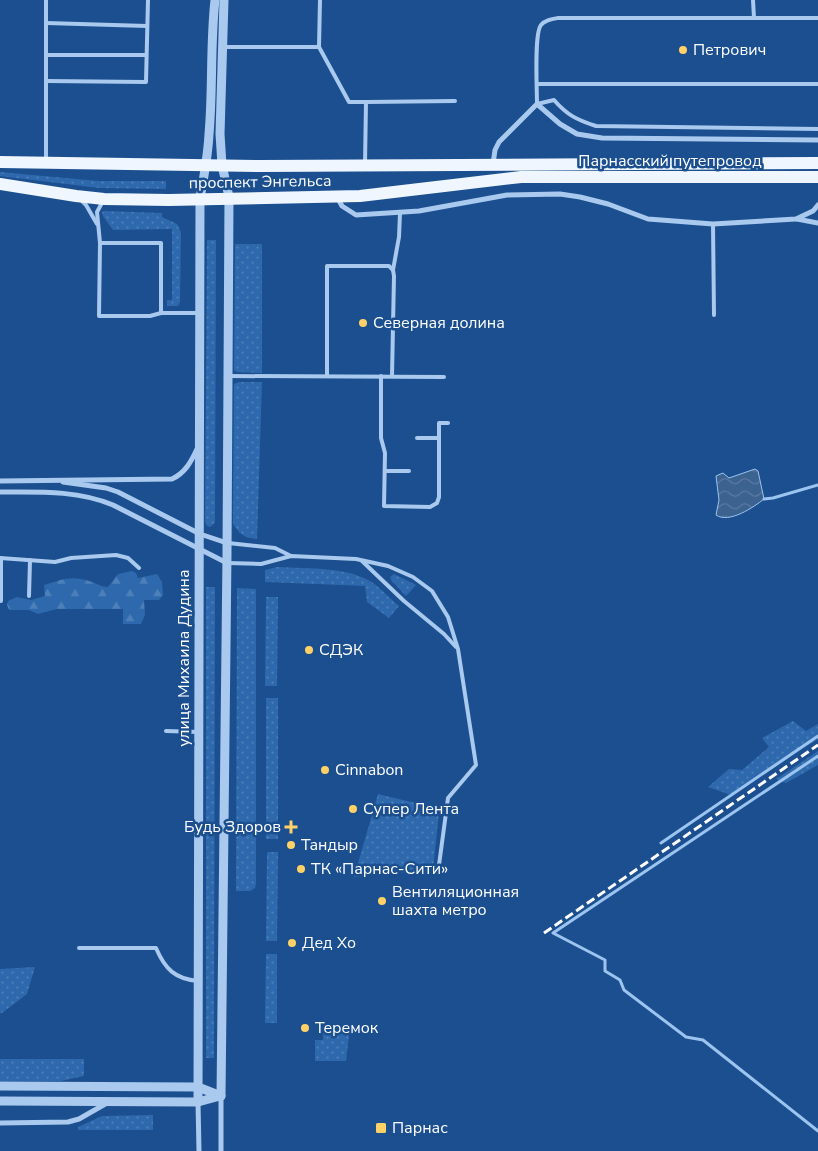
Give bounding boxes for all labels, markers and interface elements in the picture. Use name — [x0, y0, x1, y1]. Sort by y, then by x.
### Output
place label: Петрович — [693, 39, 766, 61]
marker: Петрович — [677, 44, 689, 56]
street label: Парнасский путепровод — [578, 150, 762, 172]
street label: проспект Энгельса — [188, 170, 332, 194]
place label: Северная долина — [373, 312, 505, 334]
marker: Северная долина — [357, 317, 369, 329]
street label: улица Михаила Дудина — [173, 569, 195, 747]
place label: СДЭК — [319, 639, 364, 661]
marker: СДЭК — [303, 644, 315, 656]
place label: Cinnabon — [335, 759, 403, 781]
marker: Cinnabon — [319, 764, 331, 776]
place label: Супер Лента — [363, 798, 459, 820]
marker: Супер Лента — [347, 803, 359, 815]
place label: Будь Здоров — [184, 816, 281, 838]
marker: Будь Здоров — [285, 821, 297, 833]
place label: Тандыр — [301, 834, 358, 856]
marker: Тандыр — [285, 839, 297, 851]
place label: ТК «Парнас-Сити» — [311, 858, 448, 880]
marker: ТК «Парнас-Сити» — [295, 863, 307, 875]
place label: Вентиляционная шахта метро — [392, 881, 519, 921]
marker: Вентиляционная шахта метро — [376, 895, 388, 907]
place label: Дед Хо — [302, 932, 356, 954]
marker: Дед Хо — [286, 937, 298, 949]
place label: Теремок — [315, 1017, 379, 1039]
marker: Теремок — [299, 1022, 311, 1034]
place label: Парнас — [392, 1117, 448, 1139]
marker: Парнас — [374, 1121, 388, 1135]

